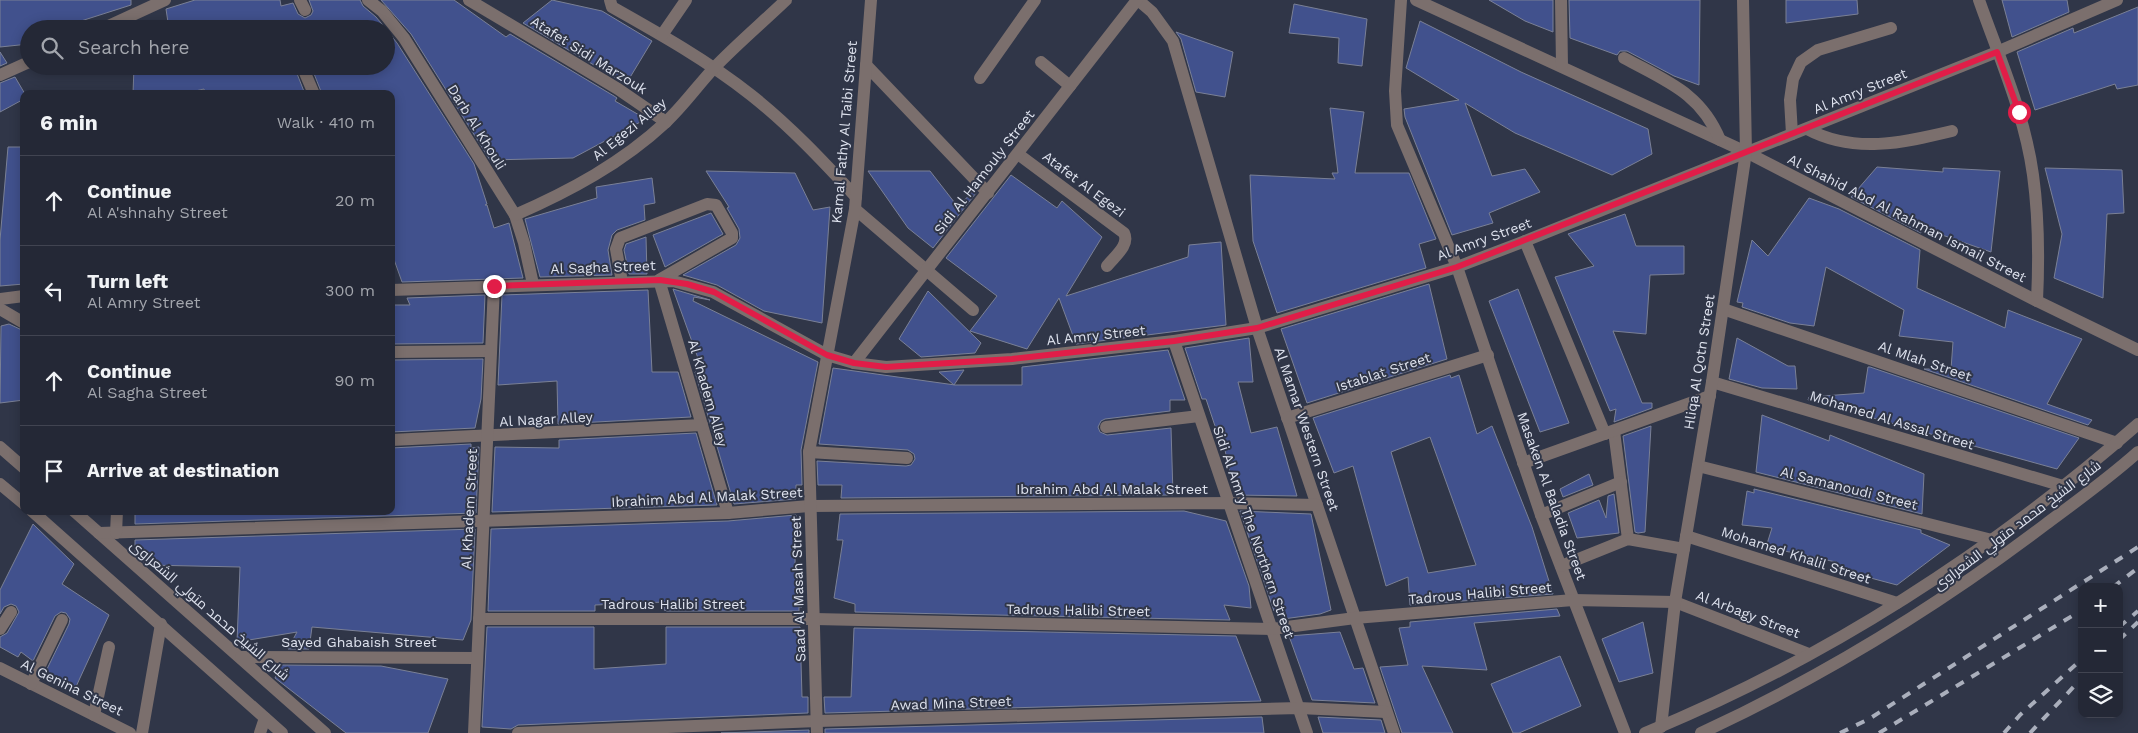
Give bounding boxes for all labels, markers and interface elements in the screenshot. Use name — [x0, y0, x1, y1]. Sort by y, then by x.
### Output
street label: Atafet Sidi Marzouk — [528, 13, 650, 97]
search box — [20, 20, 395, 75]
icon: search — [38, 34, 66, 62]
text: Search here — [78, 36, 189, 59]
street label: Kamal Fathy Al Taibi Street — [828, 40, 860, 224]
street label: Al Amry Street — [1811, 65, 1909, 117]
street label: Darb Al Khouli — [444, 81, 510, 173]
street label: Al Egezi Alley — [589, 94, 670, 164]
route start — [2008, 101, 2031, 124]
street label: Sidi Al Hamouly Street — [930, 107, 1038, 237]
text: 6 min — [40, 110, 98, 135]
text: Walk · 410 m — [277, 113, 375, 132]
street label: Atafet Al Egezi — [1040, 148, 1128, 220]
street label: Al Shahid Abd Al Rahman Ismail Street — [1785, 151, 2029, 285]
text: Continue — [87, 180, 171, 203]
icon: ahead — [40, 187, 68, 215]
text: 20 m — [335, 191, 375, 210]
text: Al A'shnahy Street — [87, 203, 228, 222]
street label: Al Amry Street — [1435, 214, 1534, 264]
street label: Al Sagha Street — [550, 257, 656, 277]
text: Turn left — [87, 270, 168, 293]
route end — [483, 275, 506, 298]
icon: left — [40, 277, 68, 305]
text: 300 m — [325, 281, 375, 300]
text: Al Amry Street — [87, 293, 201, 312]
street label: Hliqa Al Qotn Street — [1680, 293, 1718, 431]
street label: Al Amry Street — [1046, 322, 1146, 348]
street label: Al Khadem Alley — [685, 338, 731, 449]
street label: Al Mlah Street — [1876, 338, 1974, 384]
street label: Al Mamar Western Street — [1271, 345, 1343, 513]
street label: Istablat Street — [1334, 349, 1433, 395]
text: Continue — [87, 360, 171, 383]
icon: ahead — [40, 367, 68, 395]
text: 90 m — [334, 371, 375, 390]
text: Al Sagha Street — [87, 383, 207, 402]
street label: Mohamed Al Assal Street — [1808, 387, 1976, 453]
street label: Al Nagar Alley — [499, 409, 594, 429]
street label: Masaken Al Baladia Street — [1514, 410, 1590, 582]
street label: Sidi Al Amry The Northern Street — [1210, 424, 1298, 640]
street label: Al Khadem Street — [458, 448, 480, 570]
icon: arrive — [40, 457, 68, 485]
street label: شارع الشيخ محمد متولي الشعراوى — [1930, 457, 2106, 596]
text: Arrive at destination — [87, 459, 279, 482]
street label: Al Samanoudi Street — [1779, 463, 1919, 513]
street label: Ibrahim Abd Al Malak Street — [1016, 481, 1208, 497]
street label: Ibrahim Abd Al Malak Street — [611, 484, 803, 510]
street label: Saad Al Masah Street — [787, 516, 809, 662]
street label: Mohamed Khalil Street — [1719, 523, 1873, 587]
street label: شارع الشيخ محمد متولي الشعراوى — [125, 537, 293, 686]
street label: Tadrous Halibi Street — [1408, 579, 1553, 607]
map controls — [2078, 583, 2123, 718]
button: + — [2078, 583, 2123, 628]
street label: Al Arbagy Street — [1694, 587, 1802, 641]
street label: Tadrous Halibi Street — [601, 596, 745, 612]
street label: Tadrous Halibi Street — [1006, 601, 1150, 619]
button: − — [2078, 628, 2123, 673]
street label: Sayed Ghabaish Street — [281, 634, 437, 650]
street label: Al Genina Street — [18, 655, 126, 719]
button: layers — [2078, 673, 2123, 718]
street label: Awad Mina Street — [890, 693, 1012, 713]

